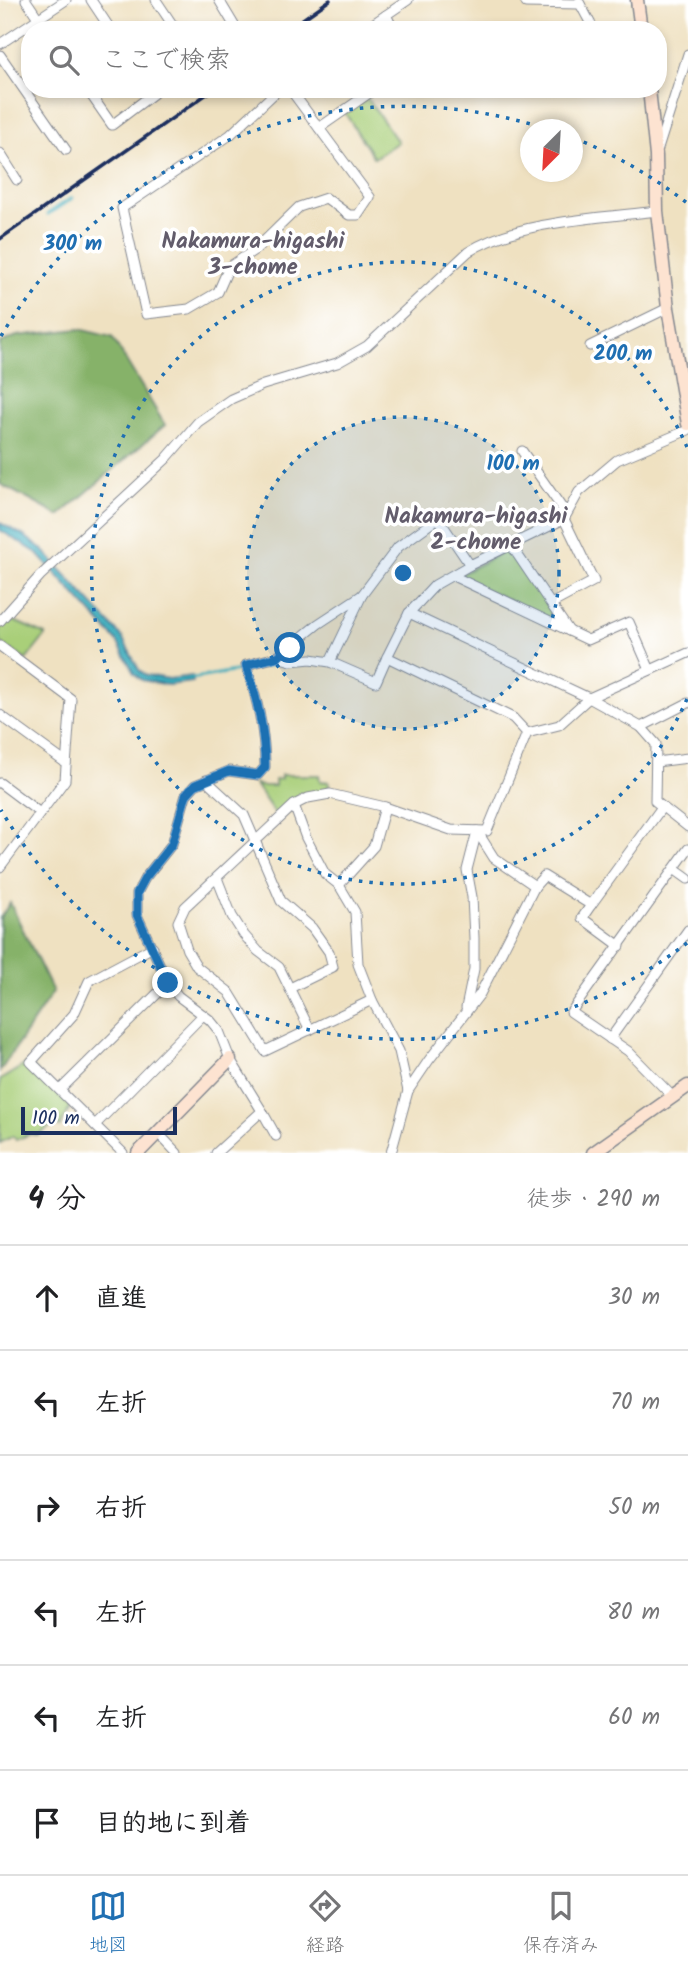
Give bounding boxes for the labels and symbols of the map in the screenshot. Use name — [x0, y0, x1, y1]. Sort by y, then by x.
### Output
north arrow — [520, 119, 583, 182]
district label: Nakamura-higashi 3-chome — [162, 224, 346, 286]
text: 300 m — [43, 228, 102, 261]
text: 200 m — [593, 338, 653, 371]
text: 100 m — [486, 448, 540, 481]
district label: Nakamura-higashi 2-chome — [385, 499, 569, 561]
centre of rings — [391, 561, 415, 585]
route start — [274, 632, 305, 663]
route end — [152, 967, 183, 998]
scale bar — [21, 1104, 177, 1136]

